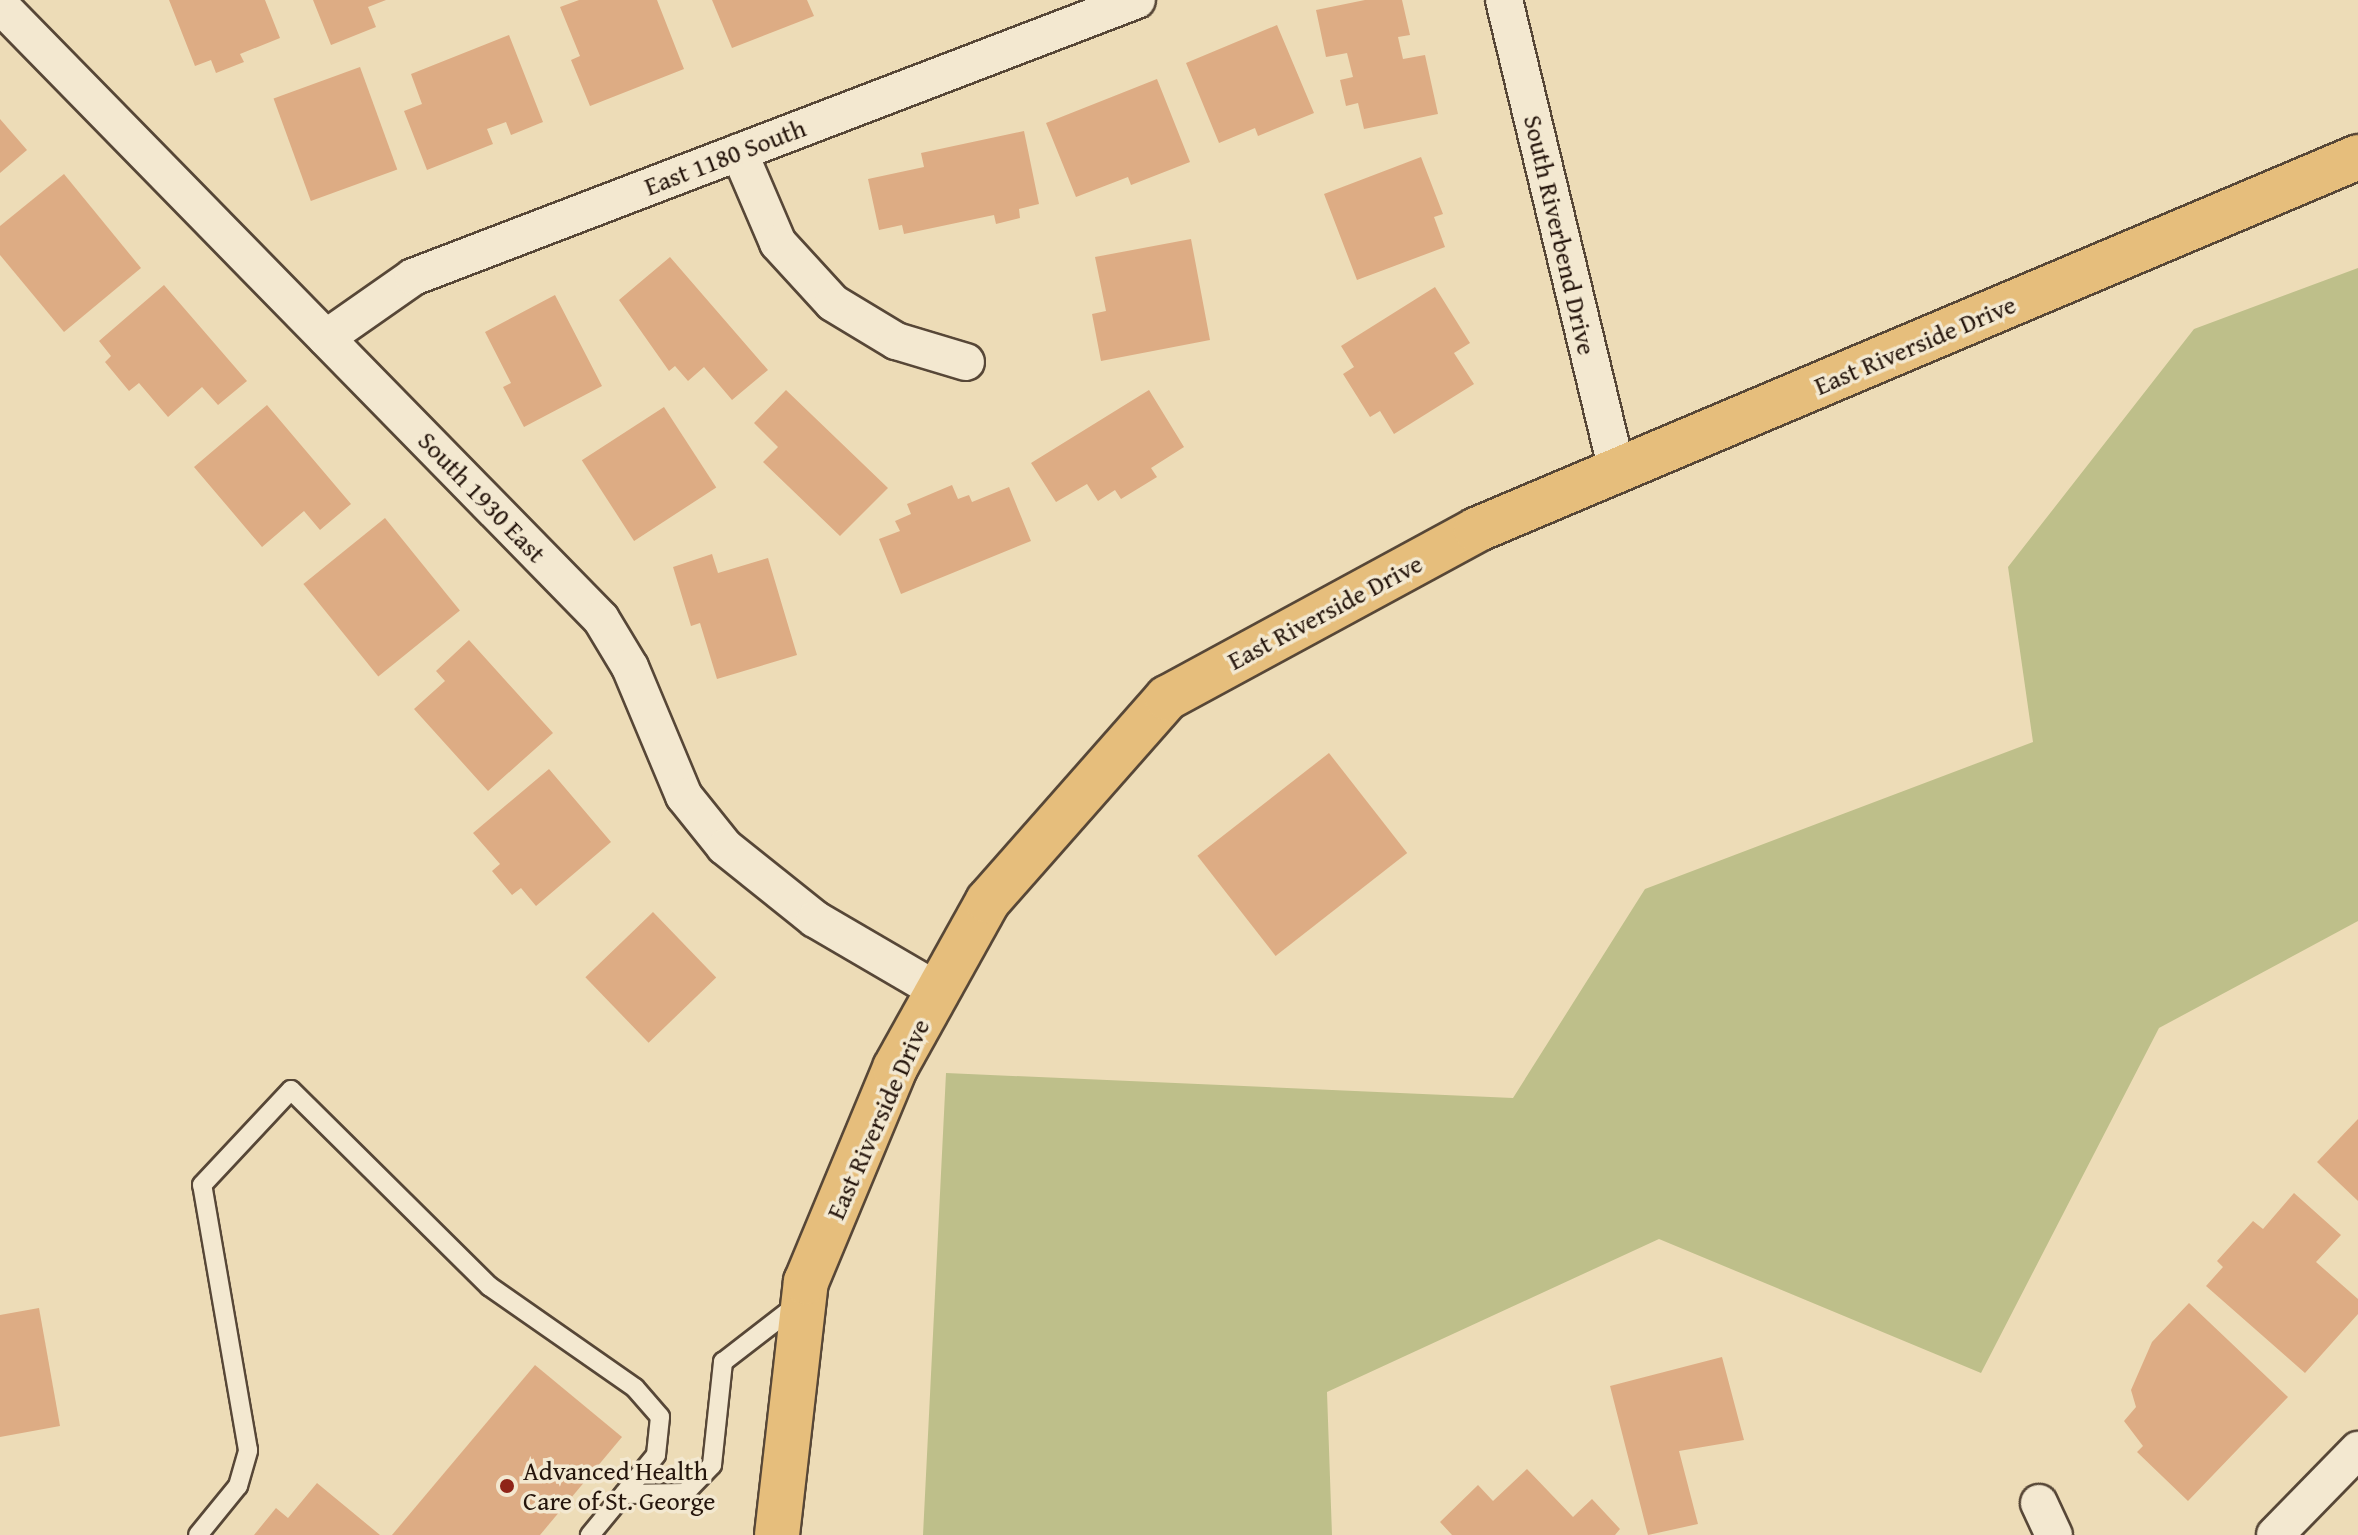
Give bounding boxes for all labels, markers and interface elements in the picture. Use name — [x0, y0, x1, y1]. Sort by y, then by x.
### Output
street label: East 1180 South — [640, 112, 810, 202]
street label: South Riverbend Drive — [1517, 112, 1603, 358]
street label: East Riverside Drive — [1810, 288, 2020, 402]
street label: South 1930 East — [412, 425, 552, 569]
street label: East Riverside Drive — [1222, 548, 1428, 676]
street label: East Riverside Drive — [820, 1014, 936, 1224]
place label: Advanced Health Care of St. George — [523, 1455, 716, 1516]
marker: Advanced Health Care of St. George — [498, 1477, 516, 1495]

